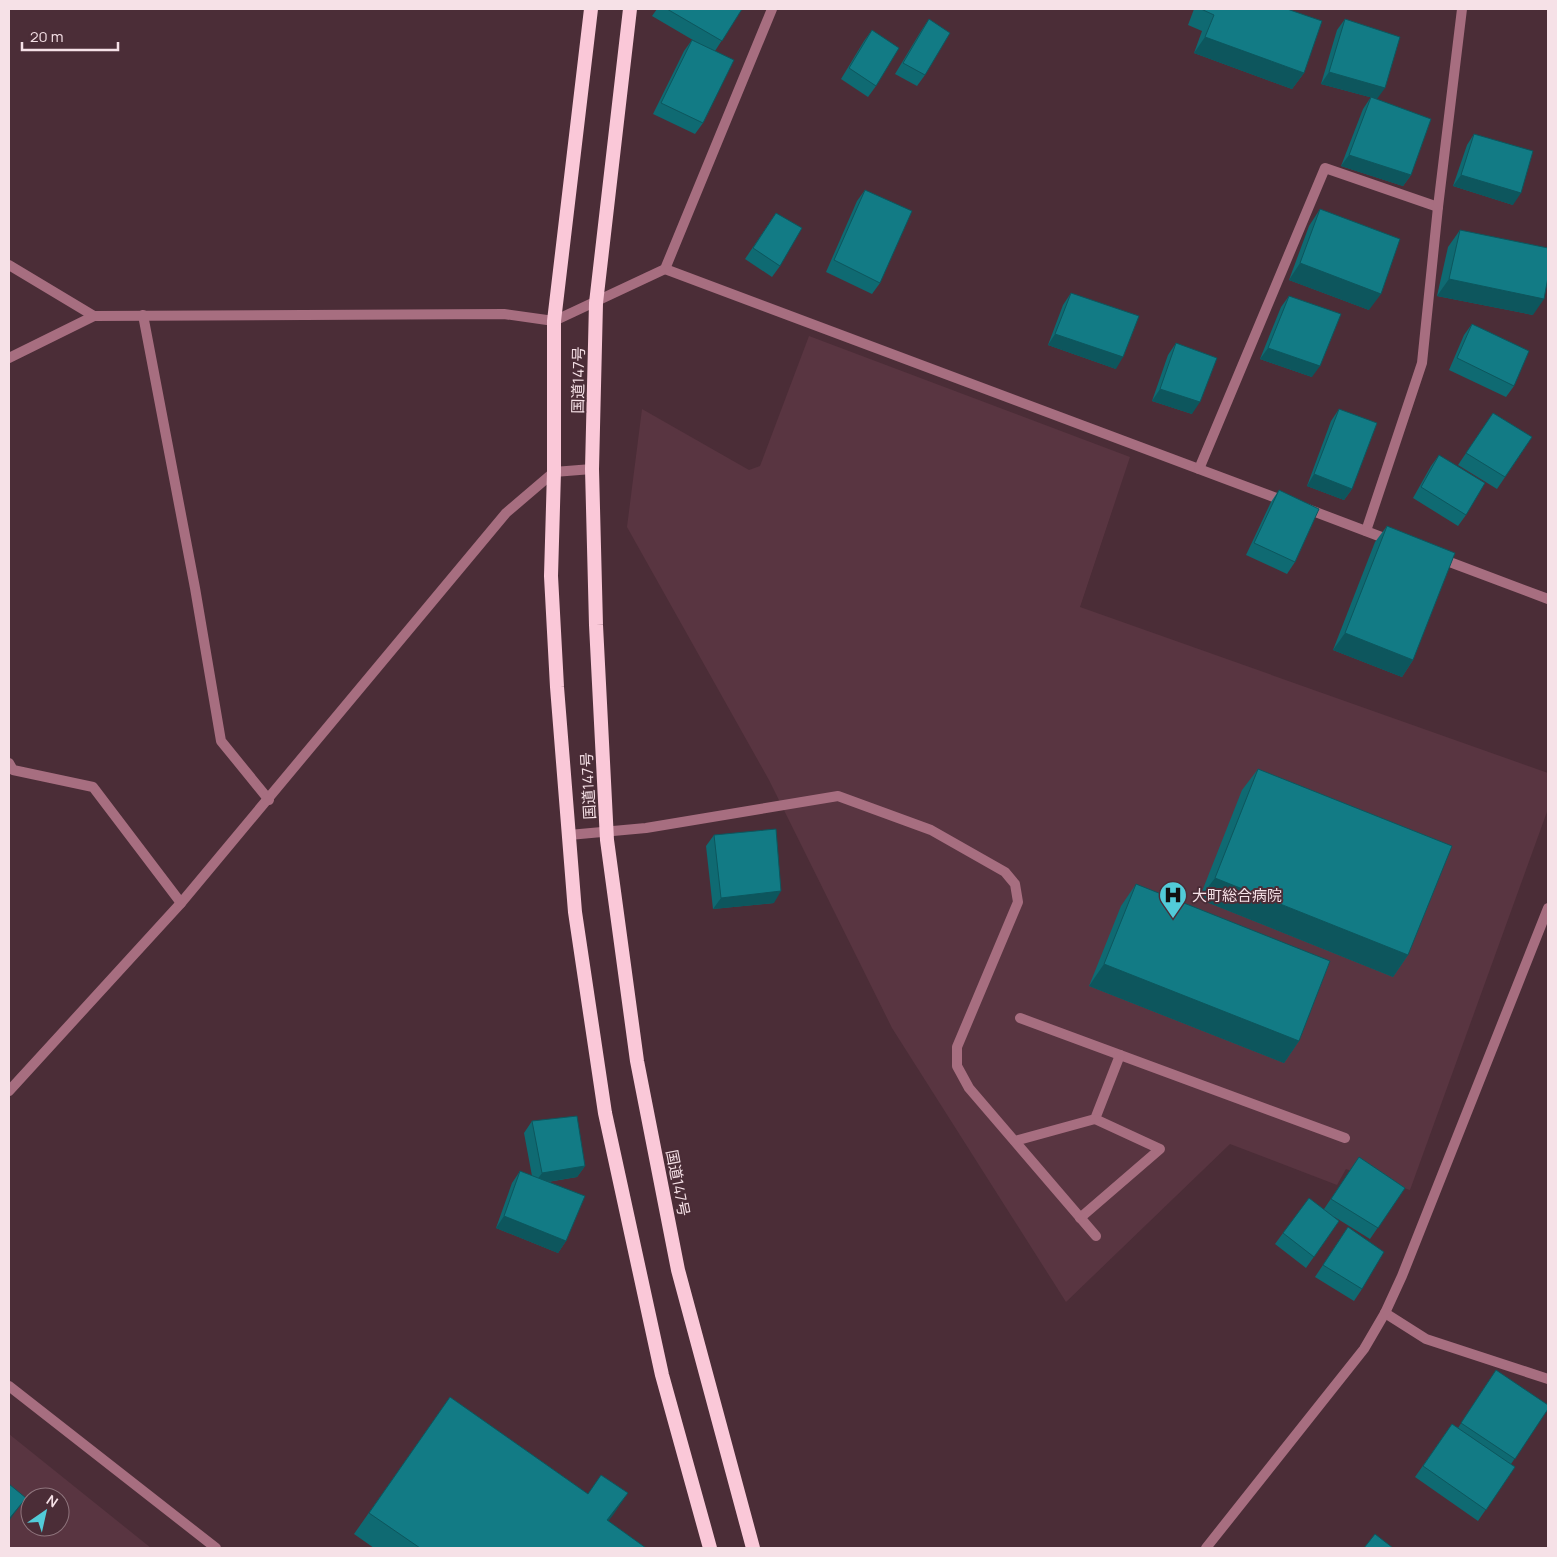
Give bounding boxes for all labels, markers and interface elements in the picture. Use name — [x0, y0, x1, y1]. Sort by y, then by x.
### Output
scale bar — [22, 20, 119, 52]
text: 20 m — [30, 26, 63, 47]
street label: 国道147号 — [567, 346, 589, 414]
street label: 国道147号 — [576, 752, 600, 820]
hospital icon: 大町総合病院 — [1158, 880, 1188, 919]
place label: 大町総合病院 — [1192, 885, 1282, 906]
street label: 国道147号 — [661, 1148, 695, 1218]
north arrow — [20, 1487, 70, 1537]
text: N — [43, 1490, 62, 1511]

